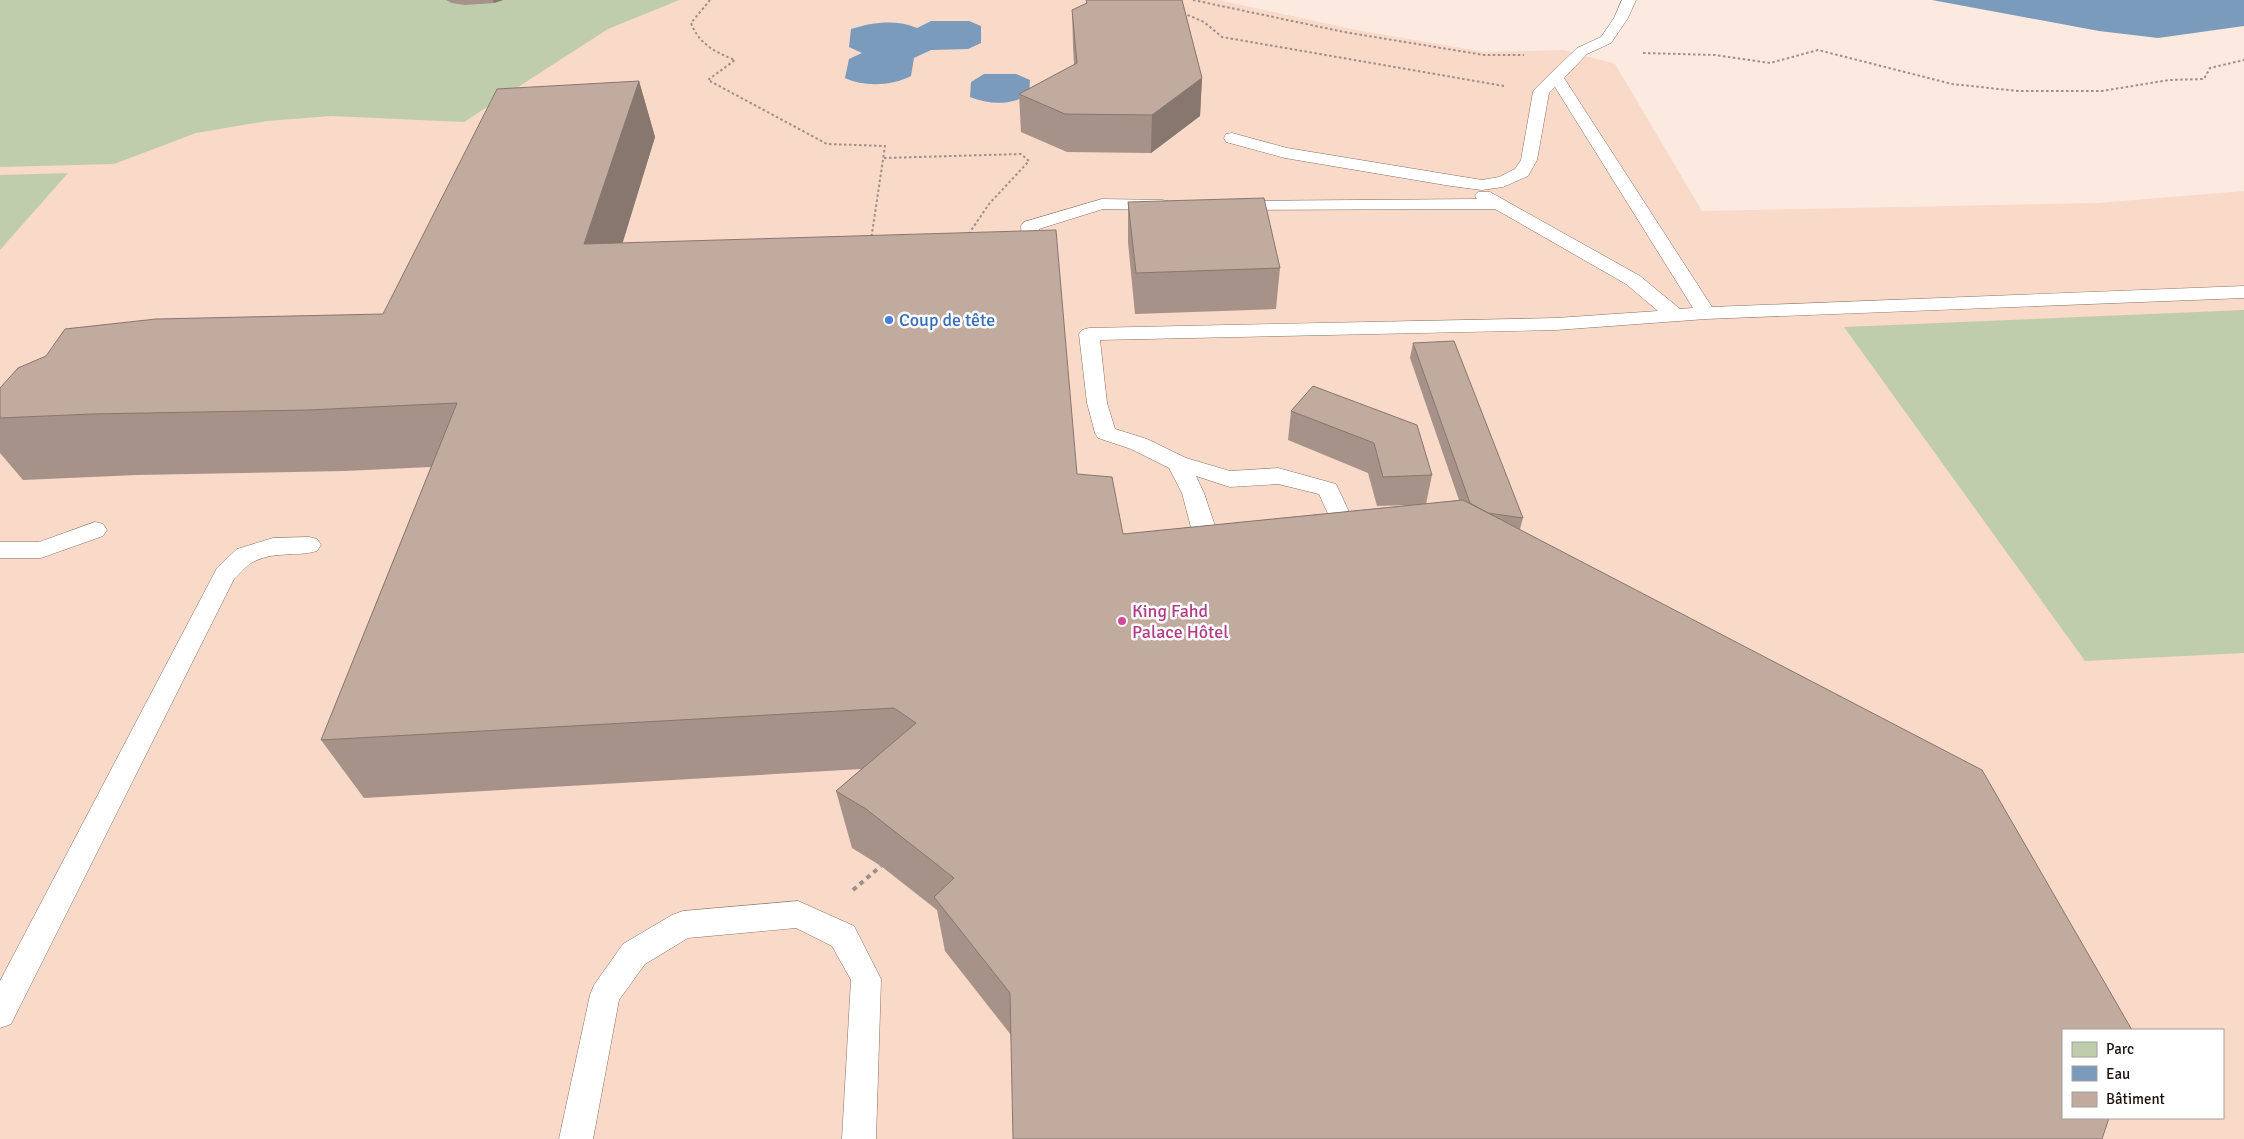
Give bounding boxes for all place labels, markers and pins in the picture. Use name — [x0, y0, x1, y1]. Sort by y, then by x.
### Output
place label: Coup de tête — [899, 309, 995, 331]
marker: Coup de tête — [883, 314, 895, 326]
place label: King Fahd Palace Hôtel — [1132, 600, 1228, 643]
marker: King Fahd Palace Hôtel — [1116, 615, 1128, 627]

